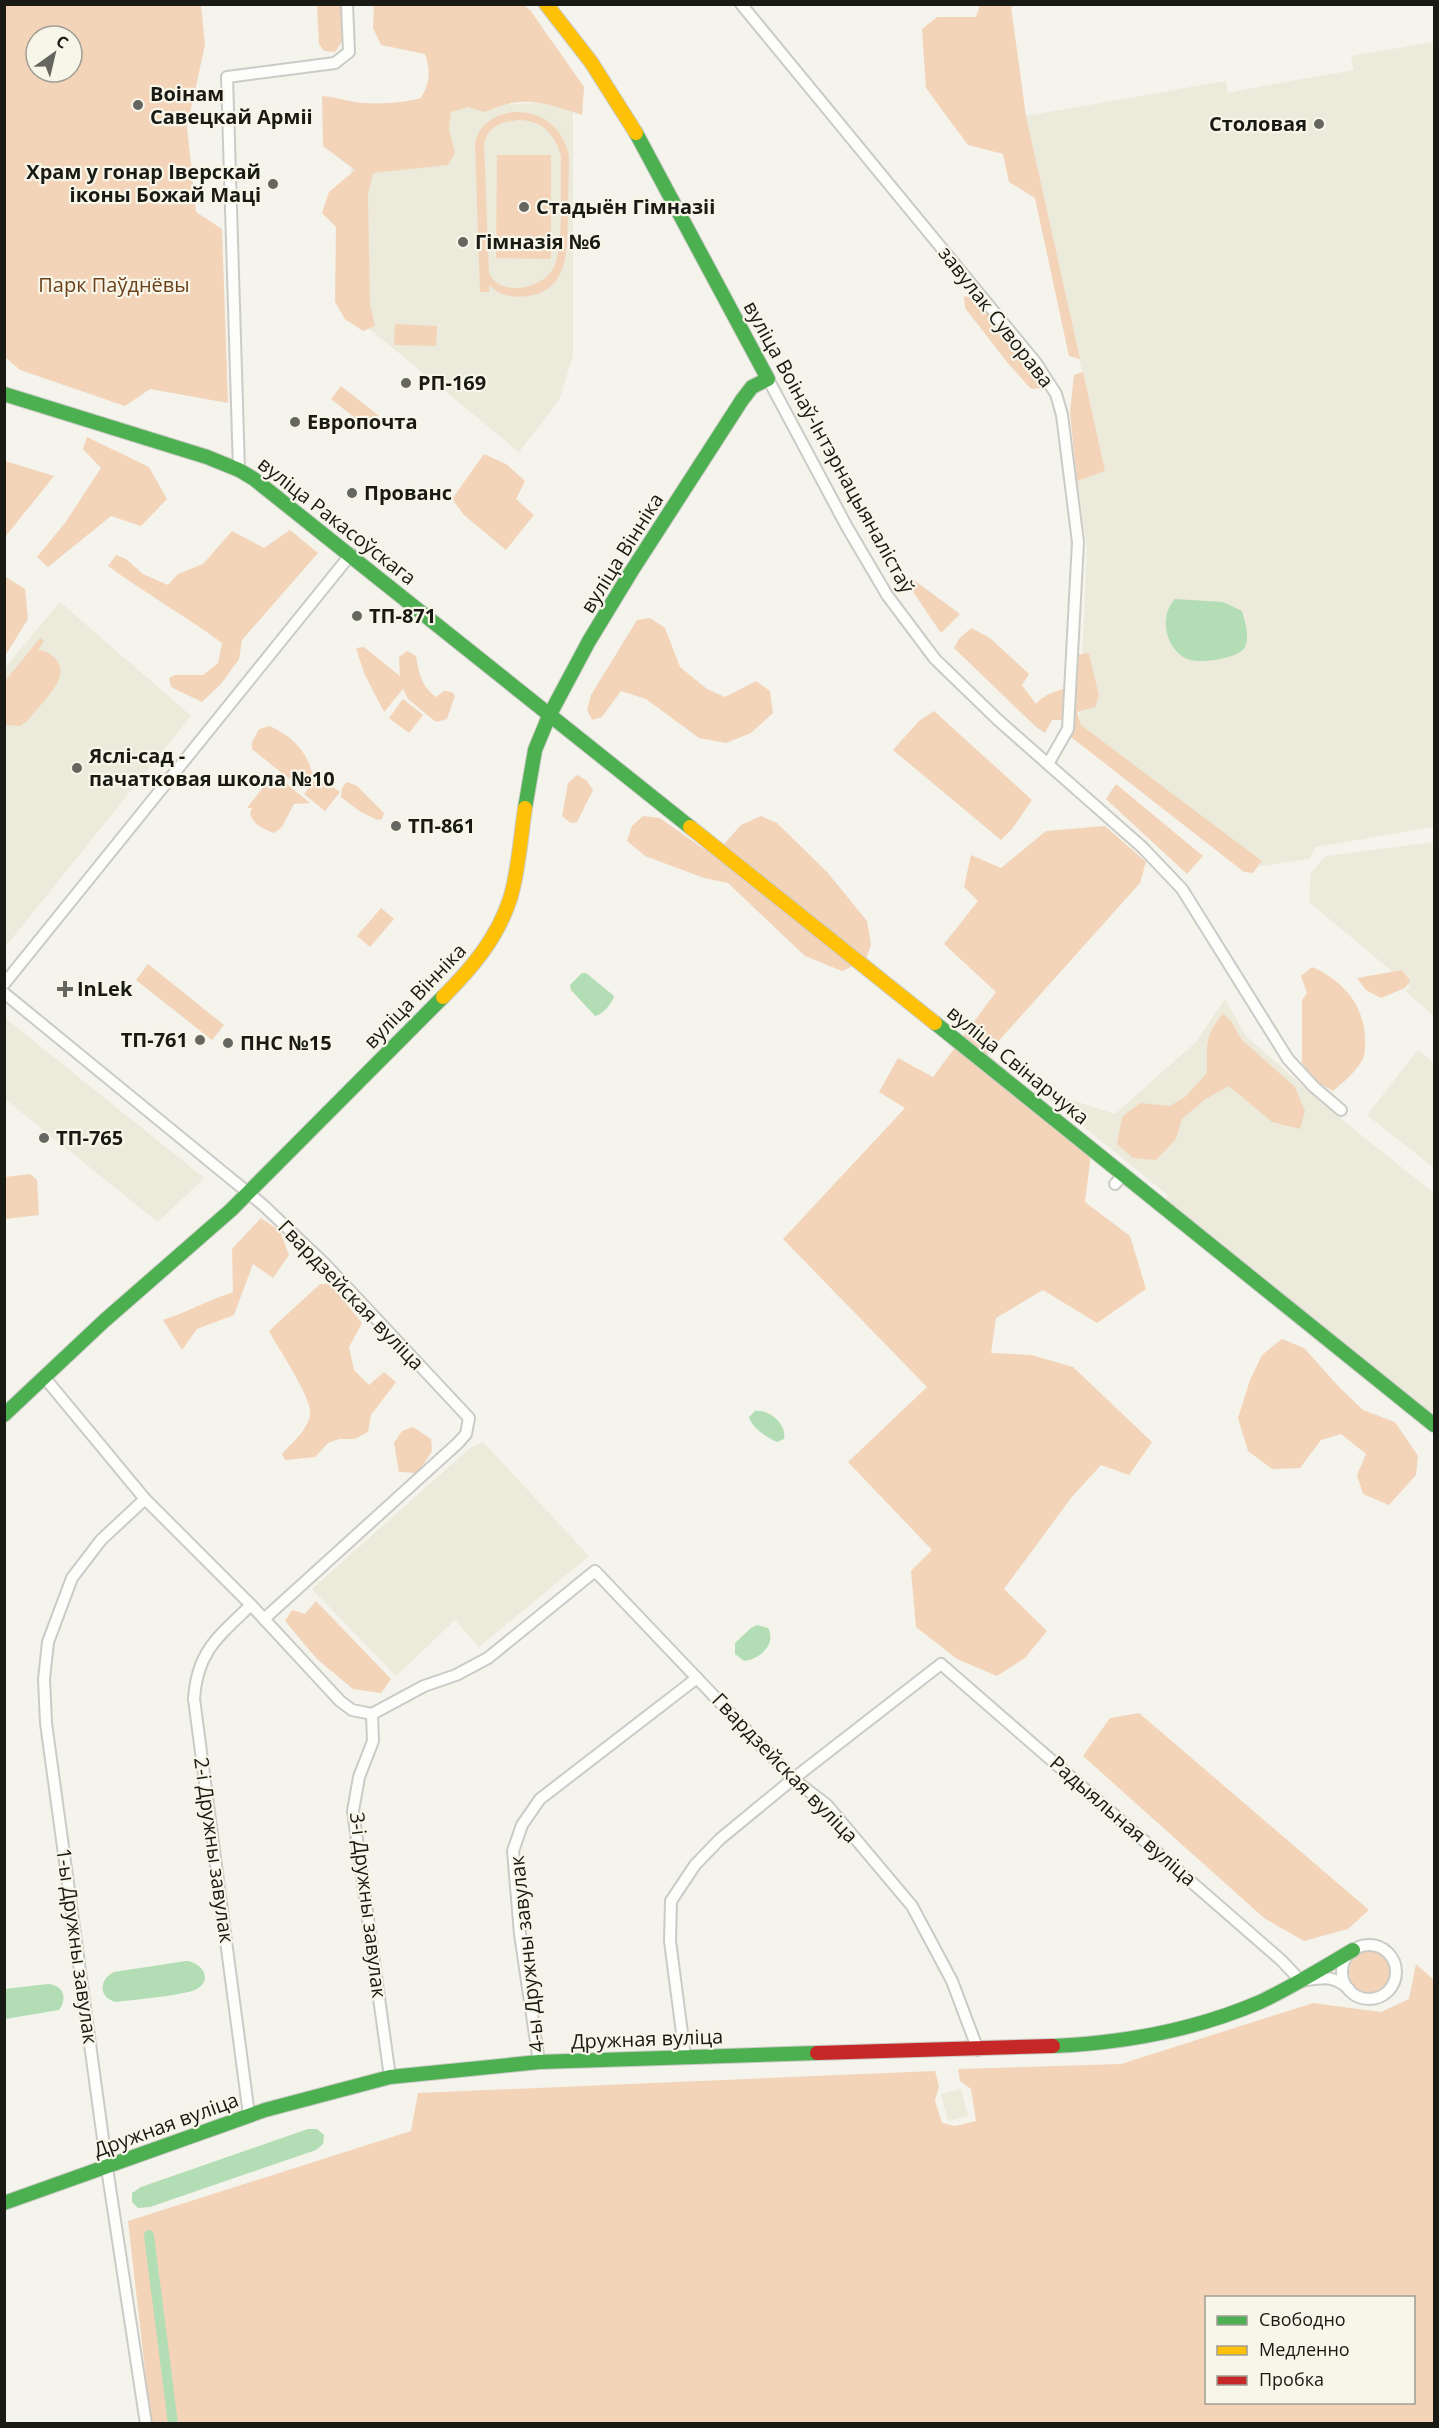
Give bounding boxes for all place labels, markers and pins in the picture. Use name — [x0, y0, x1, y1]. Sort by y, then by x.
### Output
place label: Воінам Савецкай Арміі — [150, 80, 313, 130]
marker: Воінам Савецкай Арміі — [131, 98, 145, 112]
place label: Столовая — [1209, 110, 1307, 137]
marker: Столовая — [1312, 117, 1326, 131]
place label: Храм у гонар Іверскай іконы Божай Маці — [26, 158, 261, 208]
marker: Храм у гонар Іверскай іконы Божай Маці — [266, 177, 280, 191]
place label: Стадыён Гімназіі — [536, 193, 715, 220]
marker: Стадыён Гімназіі — [517, 200, 531, 214]
place label: Гімназія №6 — [475, 228, 601, 255]
marker: Гімназія №6 — [456, 235, 470, 249]
place label: РП-169 — [418, 369, 486, 396]
marker: РП-169 — [399, 376, 413, 390]
place label: Европочта — [307, 408, 418, 435]
marker: Европочта — [288, 415, 302, 429]
place label: Прованс — [364, 479, 452, 506]
marker: Прованс — [345, 486, 359, 500]
place label: ТП-871 — [369, 602, 436, 629]
marker: ТП-871 — [350, 609, 364, 623]
place label: Яслі-сад - пачатковая школа №10 — [88, 742, 335, 792]
marker: Яслі-сад - пачатковая школа №10 — [70, 761, 84, 775]
place label: ТП-861 — [408, 812, 475, 839]
marker: ТП-861 — [389, 819, 403, 833]
place label: InLek — [77, 975, 133, 1002]
marker: InLek — [58, 982, 72, 996]
place label: ТП-761 — [121, 1026, 188, 1053]
place label: ПНС №15 — [240, 1029, 332, 1056]
marker: ТП-761 — [193, 1033, 207, 1047]
marker: ПНС №15 — [221, 1036, 235, 1050]
place label: ТП-765 — [56, 1124, 123, 1151]
marker: ТП-765 — [37, 1131, 51, 1145]

